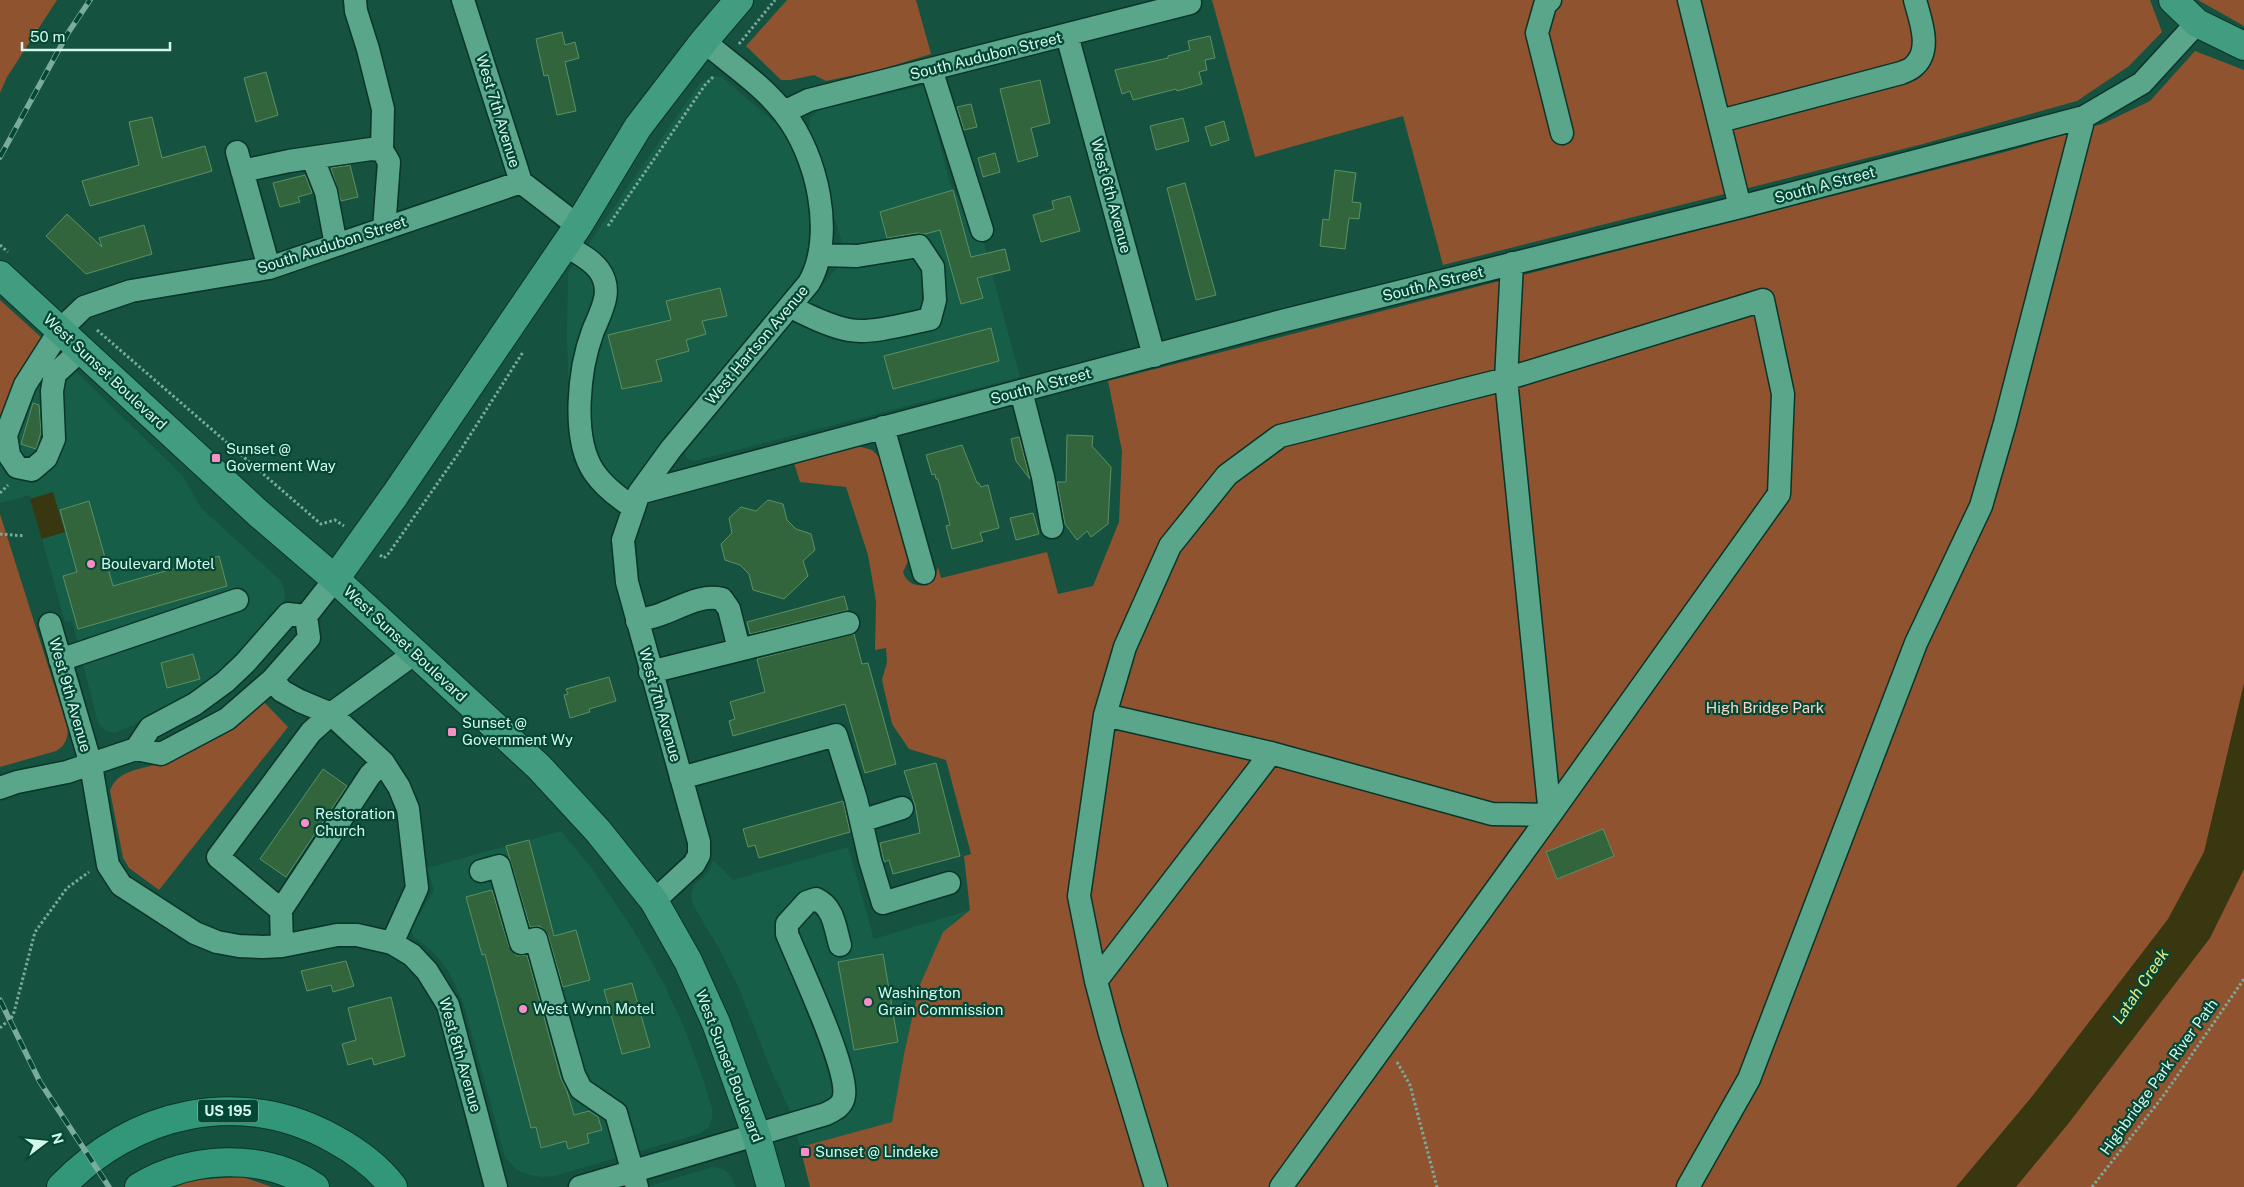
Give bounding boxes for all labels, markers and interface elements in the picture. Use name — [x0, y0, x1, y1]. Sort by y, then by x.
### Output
scale bar — [22, 20, 170, 52]
text: 50 m — [30, 28, 65, 45]
street label: South Audubon Street — [908, 28, 1064, 83]
street label: West 7th Avenue — [473, 52, 524, 170]
street label: West 6th Avenue — [1088, 137, 1135, 255]
street label: South A Street — [1773, 163, 1877, 206]
street label: South Audubon Street — [255, 212, 409, 277]
street label: South A Street — [1381, 263, 1485, 304]
street label: West Hartson Avenue — [702, 282, 811, 408]
street label: West Sunset Boulevard — [40, 310, 170, 433]
street label: South A Street — [989, 364, 1093, 407]
place label: Sunset @ Goverment Way — [226, 440, 336, 474]
marker: Sunset @ Goverment Way — [210, 452, 222, 464]
place label: Boulevard Motel — [101, 555, 215, 572]
marker: Boulevard Motel — [85, 558, 97, 570]
street label: West Sunset Boulevard — [340, 582, 470, 705]
street label: West 9th Avenue — [46, 636, 95, 754]
street label: West 7th Avenue — [636, 646, 685, 764]
park label: High Bridge Park — [1706, 699, 1824, 716]
place label: Sunset @ Government Wy — [462, 714, 573, 748]
marker: Sunset @ Government Wy — [446, 726, 458, 738]
place label: Restoration Church — [315, 805, 395, 839]
marker: Restoration Church — [299, 817, 311, 829]
water label: Latah Creek — [2108, 945, 2173, 1028]
place label: Washington Grain Commission — [878, 984, 1003, 1018]
street label: West Sunset Boulevard — [693, 987, 766, 1144]
street label: Highbridge Park River Path — [2096, 995, 2221, 1158]
street label: West 8th Avenue — [436, 996, 485, 1114]
marker: Washington Grain Commission — [862, 996, 874, 1008]
place label: West Wynn Motel — [533, 1000, 655, 1017]
marker: West Wynn Motel — [517, 1003, 529, 1015]
road number: US 195 — [198, 1100, 258, 1122]
north arrow — [20, 1117, 70, 1167]
text: N — [48, 1131, 67, 1146]
place label: Sunset @ Lindeke — [815, 1143, 939, 1160]
marker: Sunset @ Lindeke — [799, 1146, 811, 1158]

